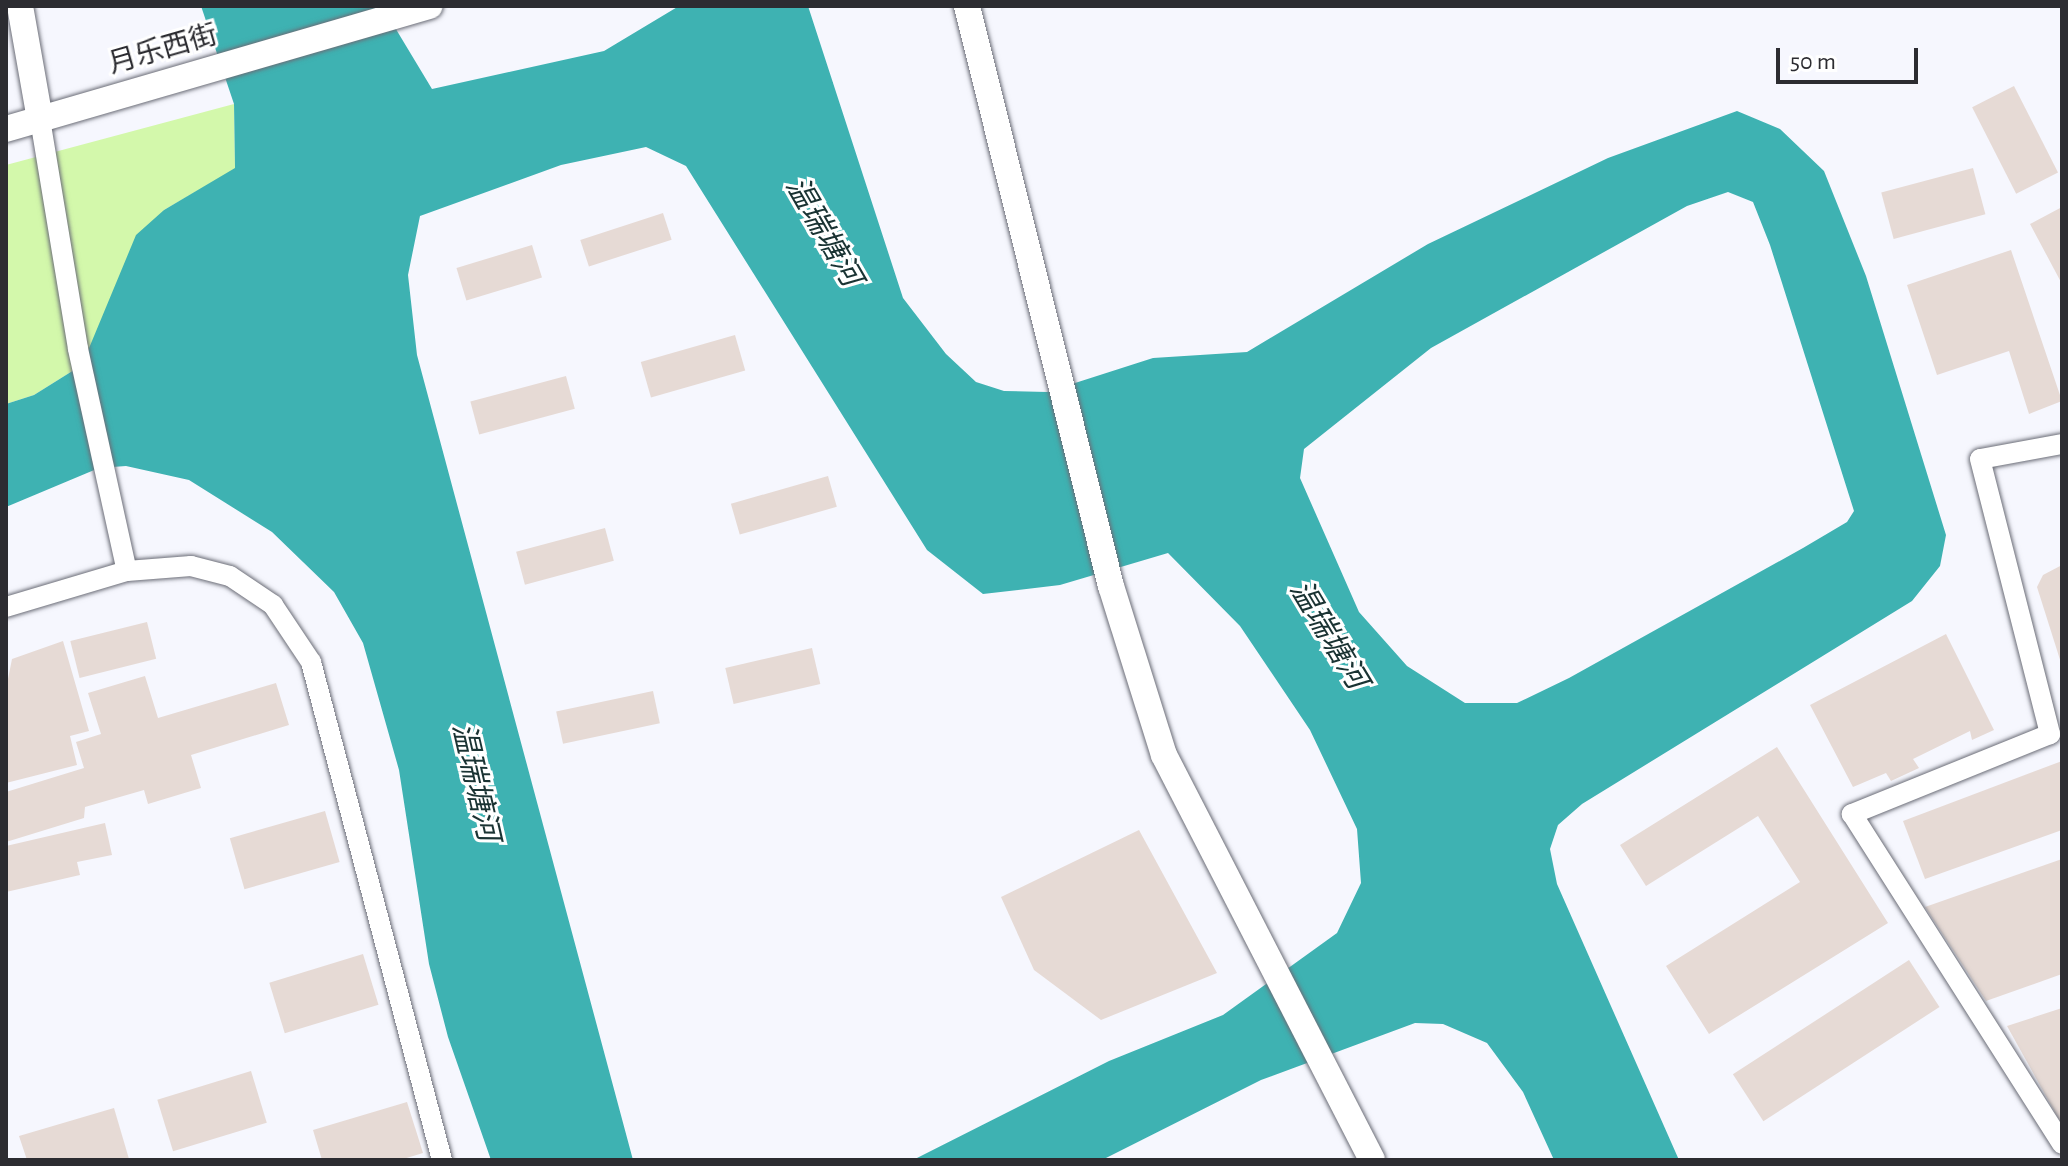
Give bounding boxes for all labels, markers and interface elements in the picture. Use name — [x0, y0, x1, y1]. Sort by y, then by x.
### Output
street label: 月乐西街 — [105, 18, 221, 82]
scale bar — [1780, 32, 1922, 82]
text: 50 m — [1790, 50, 1836, 74]
water label: 温瑞塘河 — [777, 171, 869, 293]
water label: 温瑞塘河 — [1282, 574, 1374, 696]
water label: 温瑞塘河 — [444, 719, 506, 845]

